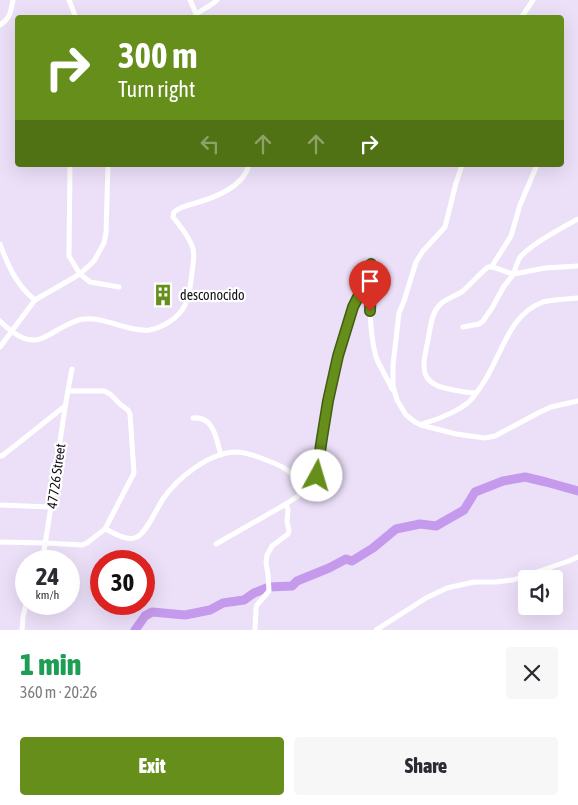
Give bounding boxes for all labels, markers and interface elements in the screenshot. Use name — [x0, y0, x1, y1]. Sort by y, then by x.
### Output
icon: right — [35, 35, 100, 100]
text: 300 m — [118, 35, 197, 75]
text: Turn right — [118, 76, 195, 102]
icon: left — [196, 130, 224, 158]
icon: ahead — [249, 130, 277, 158]
icon: ahead — [302, 130, 330, 158]
icon: right — [355, 130, 383, 158]
pin — [349, 260, 391, 311]
icon: arrive — [356, 267, 384, 295]
building icon: desconocido — [150, 282, 176, 308]
place label: desconocido — [180, 287, 245, 303]
street label: 47726 Street — [44, 442, 68, 510]
position arrow — [290, 449, 342, 501]
speed limit sign: 30 — [90, 550, 155, 615]
text: 24 — [36, 562, 59, 590]
map controls — [518, 570, 563, 615]
button: sound — [518, 570, 563, 615]
text: km/h — [36, 588, 59, 602]
text: 1 min — [20, 647, 81, 681]
button: close — [506, 647, 558, 699]
text: 360 m · 20:26 — [20, 683, 97, 701]
button: Exit — [20, 737, 284, 795]
button: Share — [294, 737, 558, 795]

